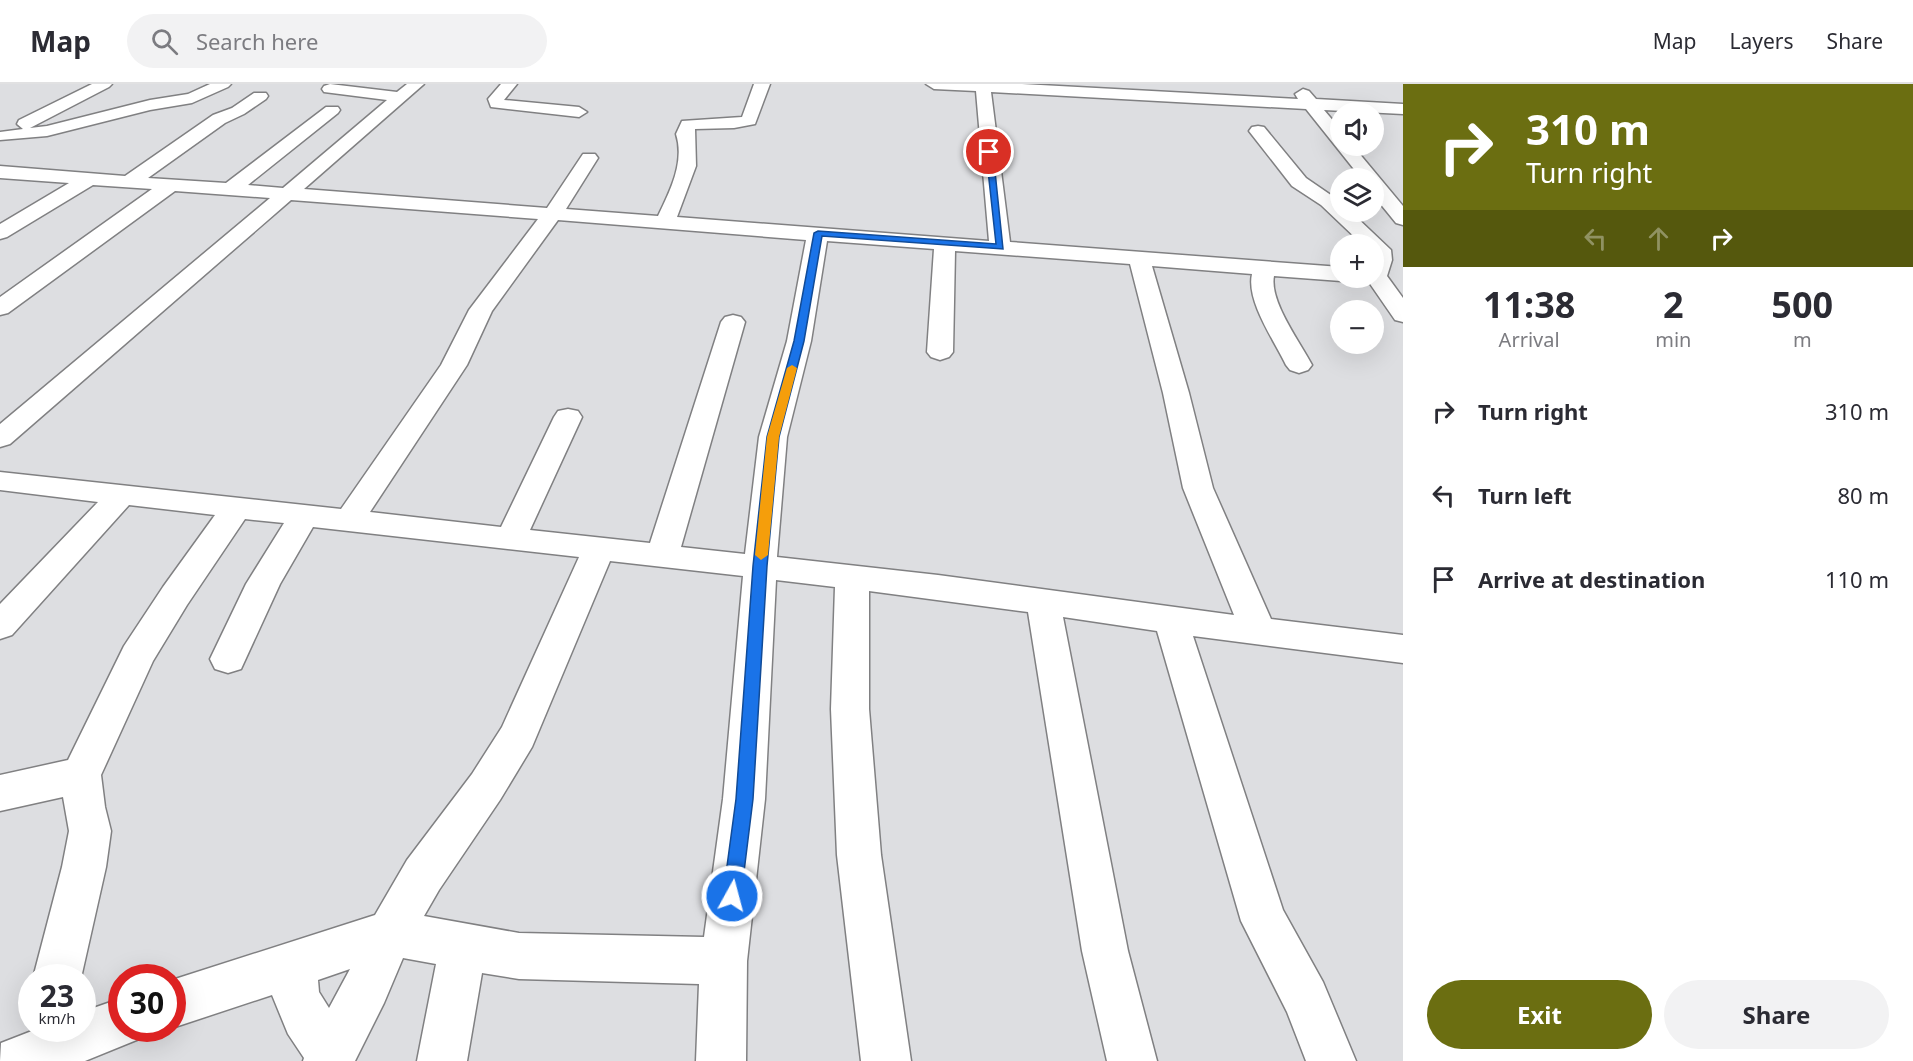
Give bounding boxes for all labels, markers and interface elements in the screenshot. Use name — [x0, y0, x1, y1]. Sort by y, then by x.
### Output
search box — [127, 14, 547, 68]
text: Map — [30, 22, 91, 60]
icon: search — [148, 25, 181, 58]
text: Search here — [196, 26, 318, 56]
text: Map — [1653, 27, 1697, 55]
text: Layers — [1730, 27, 1794, 55]
text: Share — [1827, 27, 1883, 55]
text: 310 m — [1526, 100, 1650, 157]
map controls — [1330, 102, 1384, 354]
button: sound — [1330, 102, 1384, 156]
icon: right — [1427, 108, 1505, 186]
pin — [963, 126, 1014, 177]
icon: arrive — [972, 135, 1005, 168]
text: Turn right — [1526, 154, 1652, 191]
button: layers — [1330, 168, 1384, 222]
icon: left — [1579, 222, 1612, 255]
icon: ahead — [1642, 222, 1675, 255]
icon: right — [1705, 222, 1738, 255]
button: + — [1330, 234, 1384, 288]
text: 11:38 — [1483, 280, 1575, 329]
text: 2 — [1663, 280, 1684, 329]
text: 500 — [1771, 280, 1833, 329]
button: − — [1330, 300, 1384, 354]
text: Arrival — [1499, 326, 1560, 353]
text: min — [1655, 326, 1691, 353]
text: m — [1793, 326, 1812, 353]
icon: right — [1427, 395, 1460, 428]
text: Turn right — [1478, 396, 1588, 426]
text: 310 m — [1825, 396, 1889, 426]
icon: left — [1427, 479, 1460, 512]
text: Turn left — [1478, 480, 1572, 510]
text: 80 m — [1838, 480, 1889, 510]
icon: arrive — [1427, 563, 1460, 596]
text: Arrive at destination — [1478, 564, 1705, 594]
text: 110 m — [1825, 564, 1889, 594]
position arrow — [700, 864, 764, 928]
speed limit sign: 30 — [108, 964, 186, 1042]
text: 23 — [40, 975, 74, 1016]
button: Exit — [1427, 980, 1652, 1049]
button: Share — [1664, 980, 1889, 1049]
text: km/h — [39, 1008, 75, 1028]

